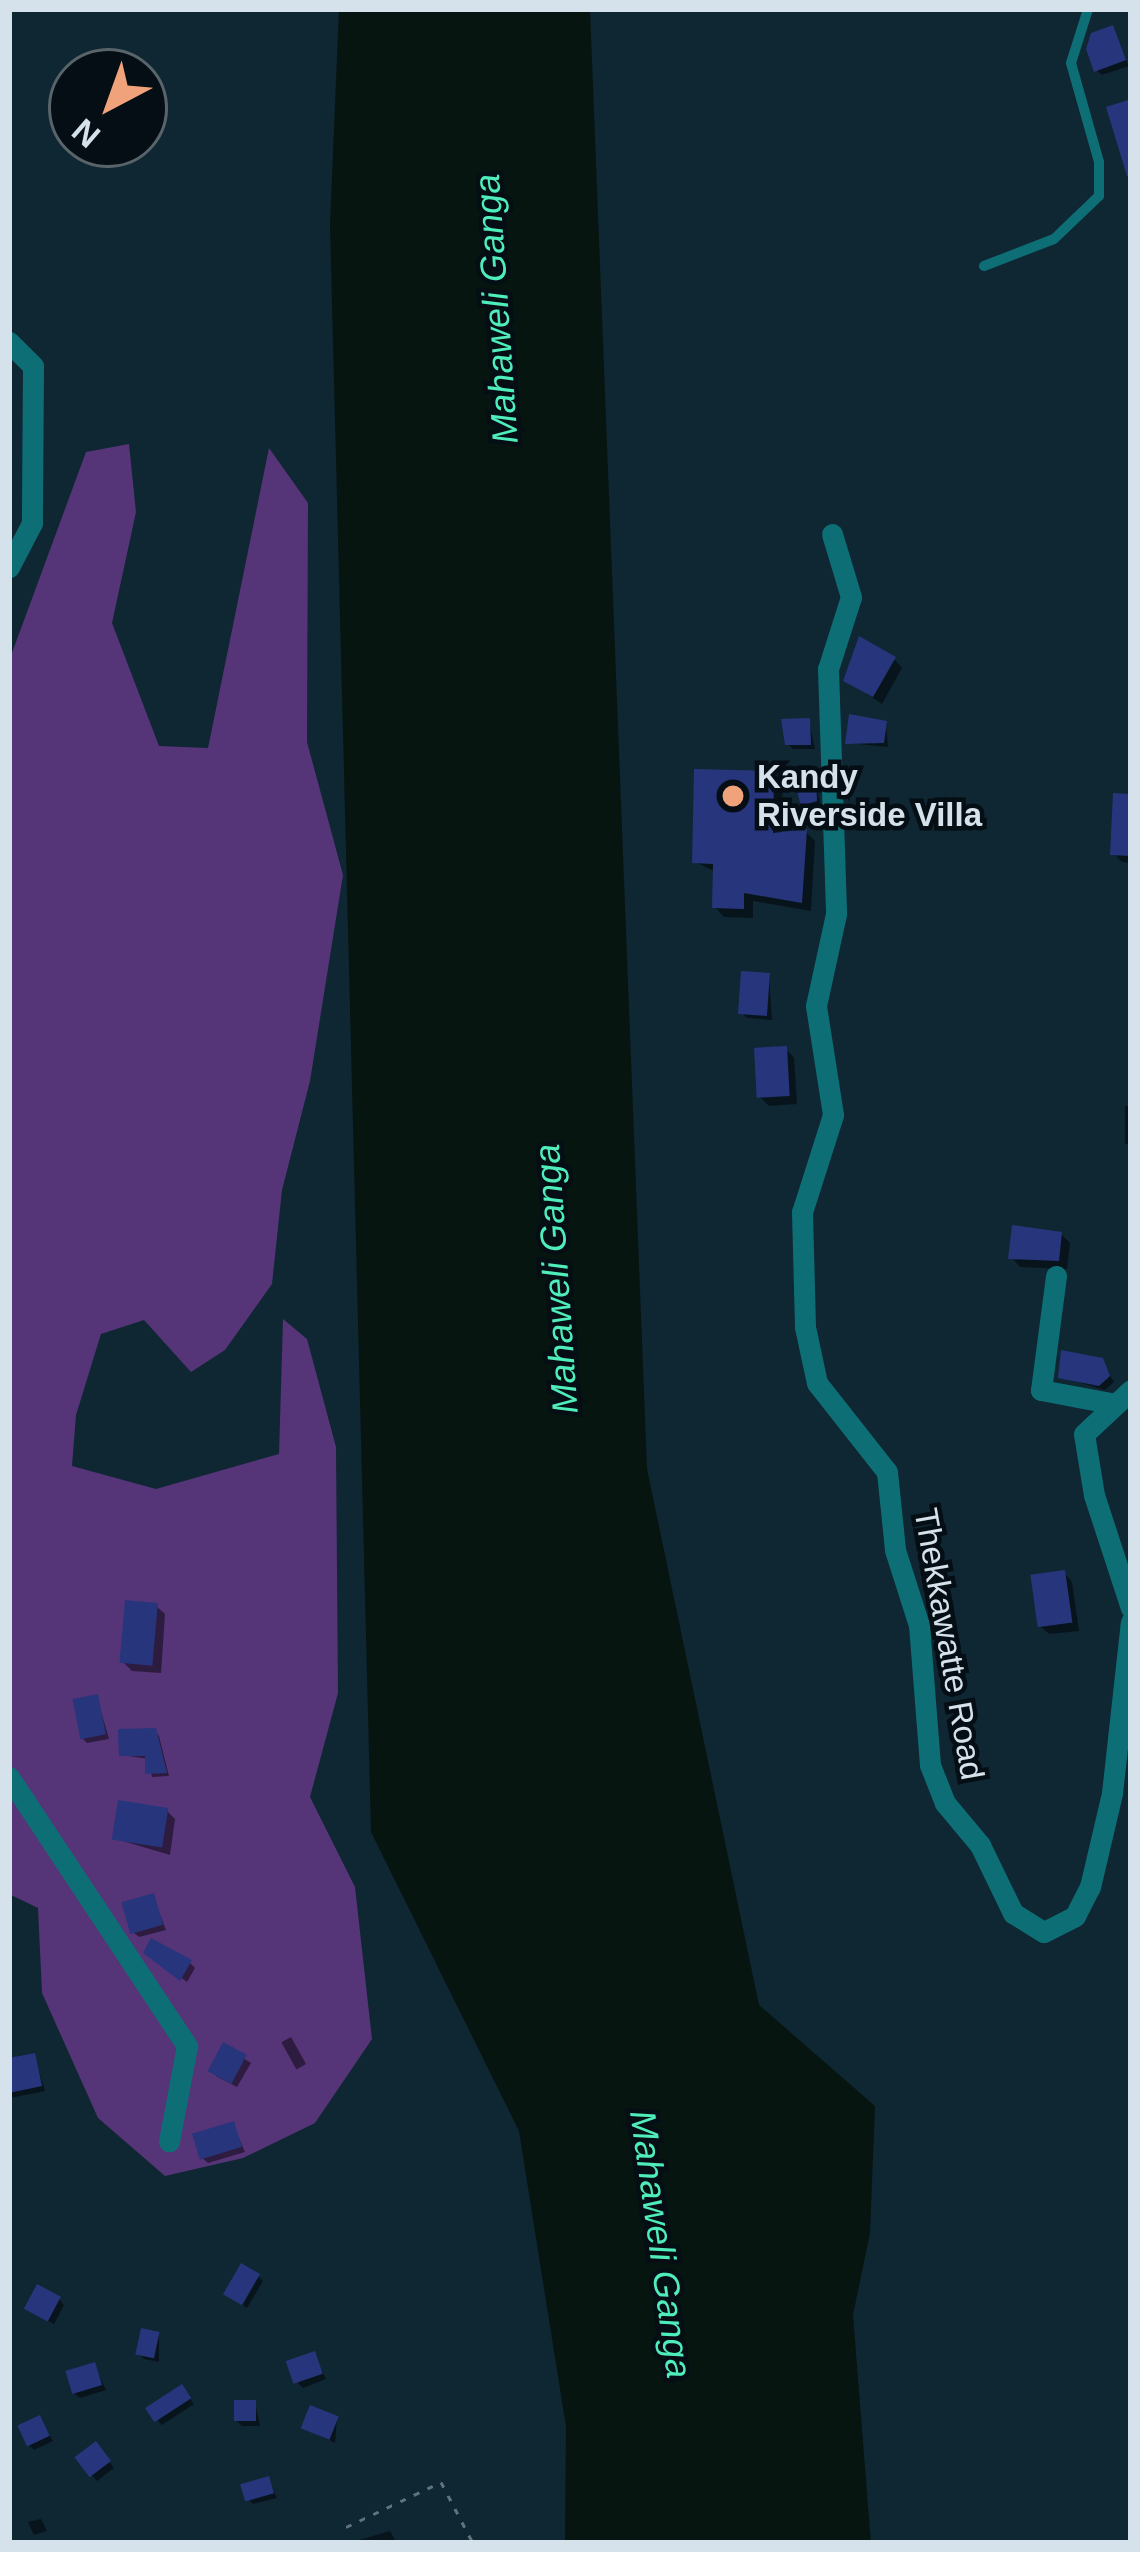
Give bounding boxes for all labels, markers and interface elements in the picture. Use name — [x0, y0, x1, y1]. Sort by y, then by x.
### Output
north arrow — [48, 48, 168, 168]
text: N — [65, 111, 107, 155]
water label: Mahaweli Ganga — [465, 173, 527, 445]
place label: Kandy Riverside Villa — [757, 757, 982, 835]
marker: Kandy Riverside Villa — [720, 783, 746, 809]
water label: Mahaweli Ganga — [525, 1143, 587, 1415]
street label: Thekkawatte Road — [906, 1505, 992, 1783]
water label: Mahaweli Ganga — [621, 2107, 701, 2381]

